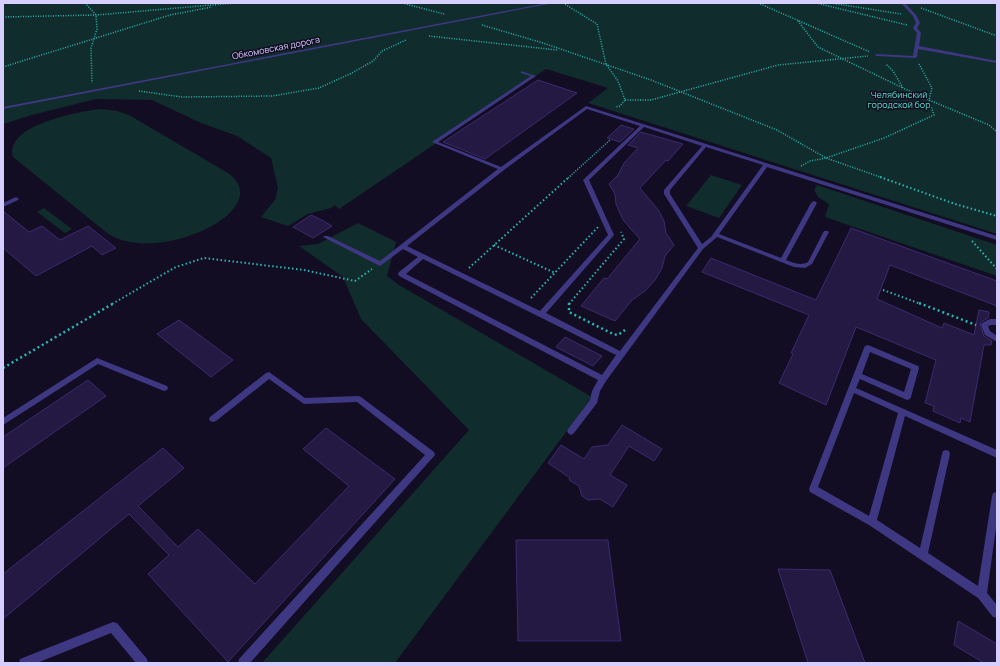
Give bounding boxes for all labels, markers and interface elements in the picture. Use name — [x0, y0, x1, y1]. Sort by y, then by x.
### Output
street label: Обкомовская дорога — [231, 33, 321, 62]
park label: Челябинский городской бор — [868, 88, 930, 111]

